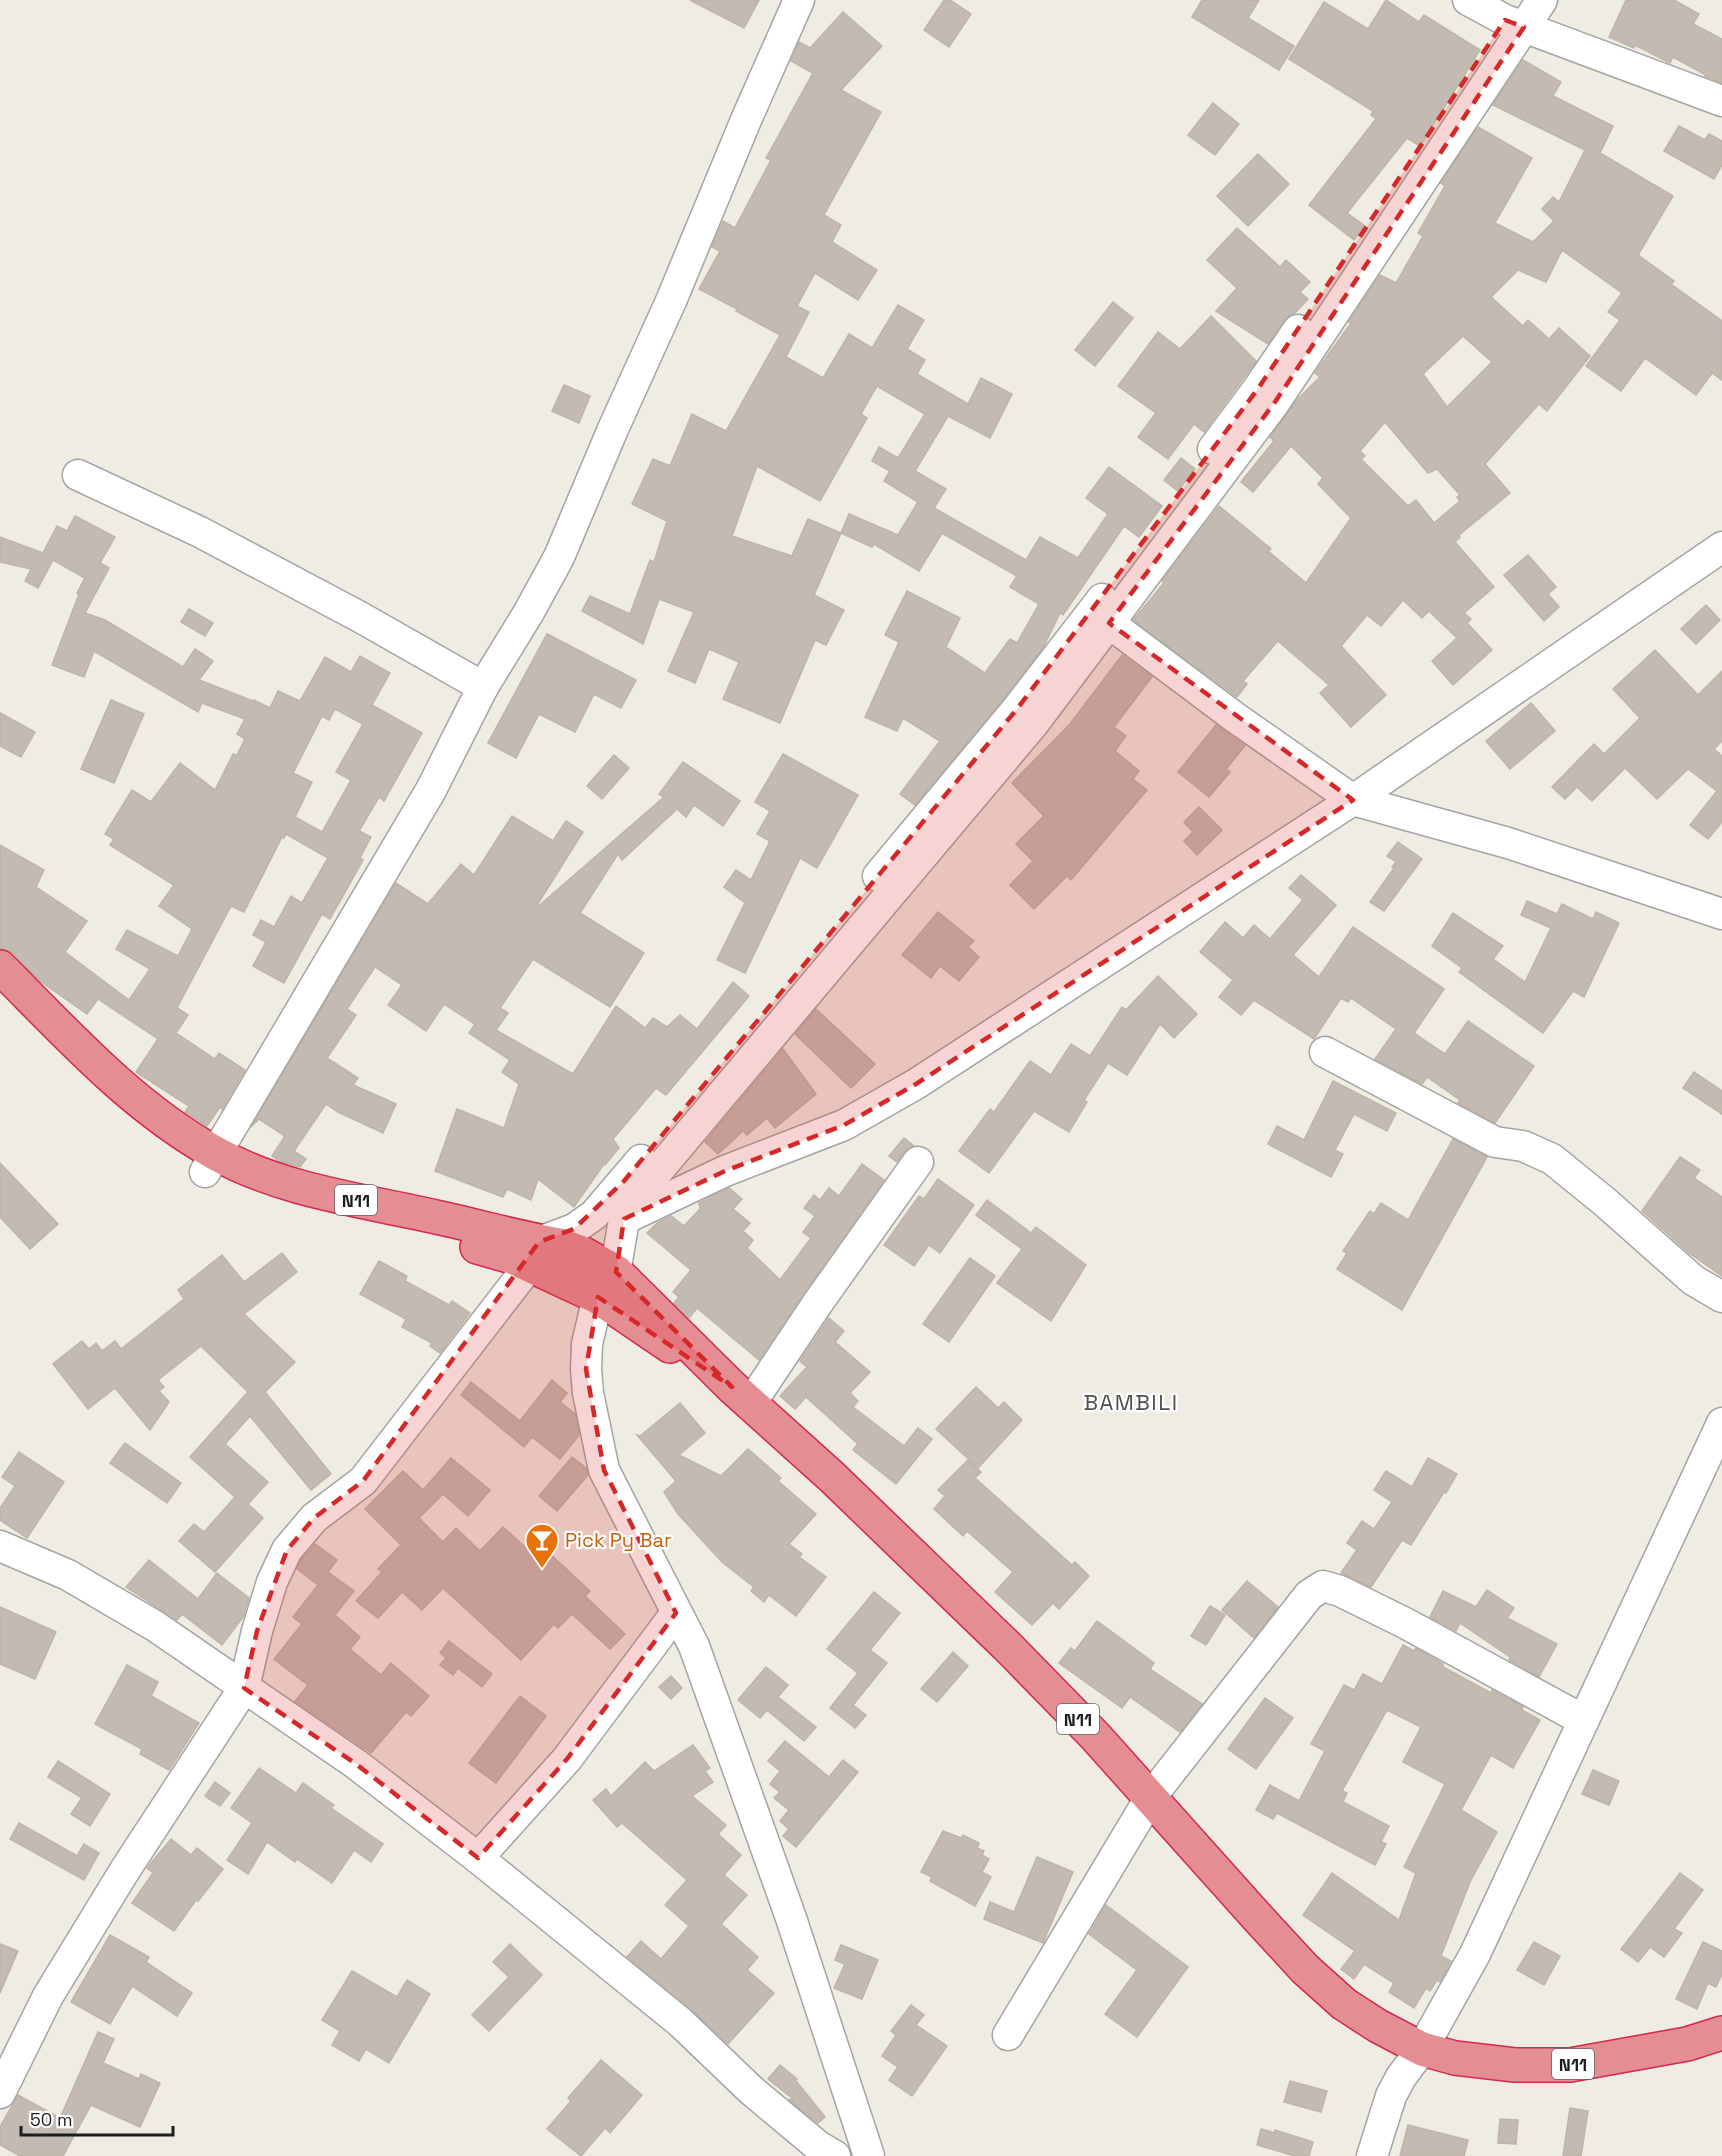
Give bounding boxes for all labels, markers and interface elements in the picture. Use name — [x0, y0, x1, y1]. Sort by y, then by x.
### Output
road number: N11 — [335, 1185, 377, 1215]
district label: BAMBILI — [1083, 1388, 1179, 1416]
bar icon: Pick Py Bar — [524, 1522, 560, 1569]
place label: Pick Py Bar — [565, 1527, 671, 1553]
road number: N11 — [1057, 1704, 1099, 1734]
road number: N11 — [1552, 2049, 1594, 2079]
scale bar — [21, 2099, 172, 2137]
text: 50 m — [30, 2108, 72, 2131]

